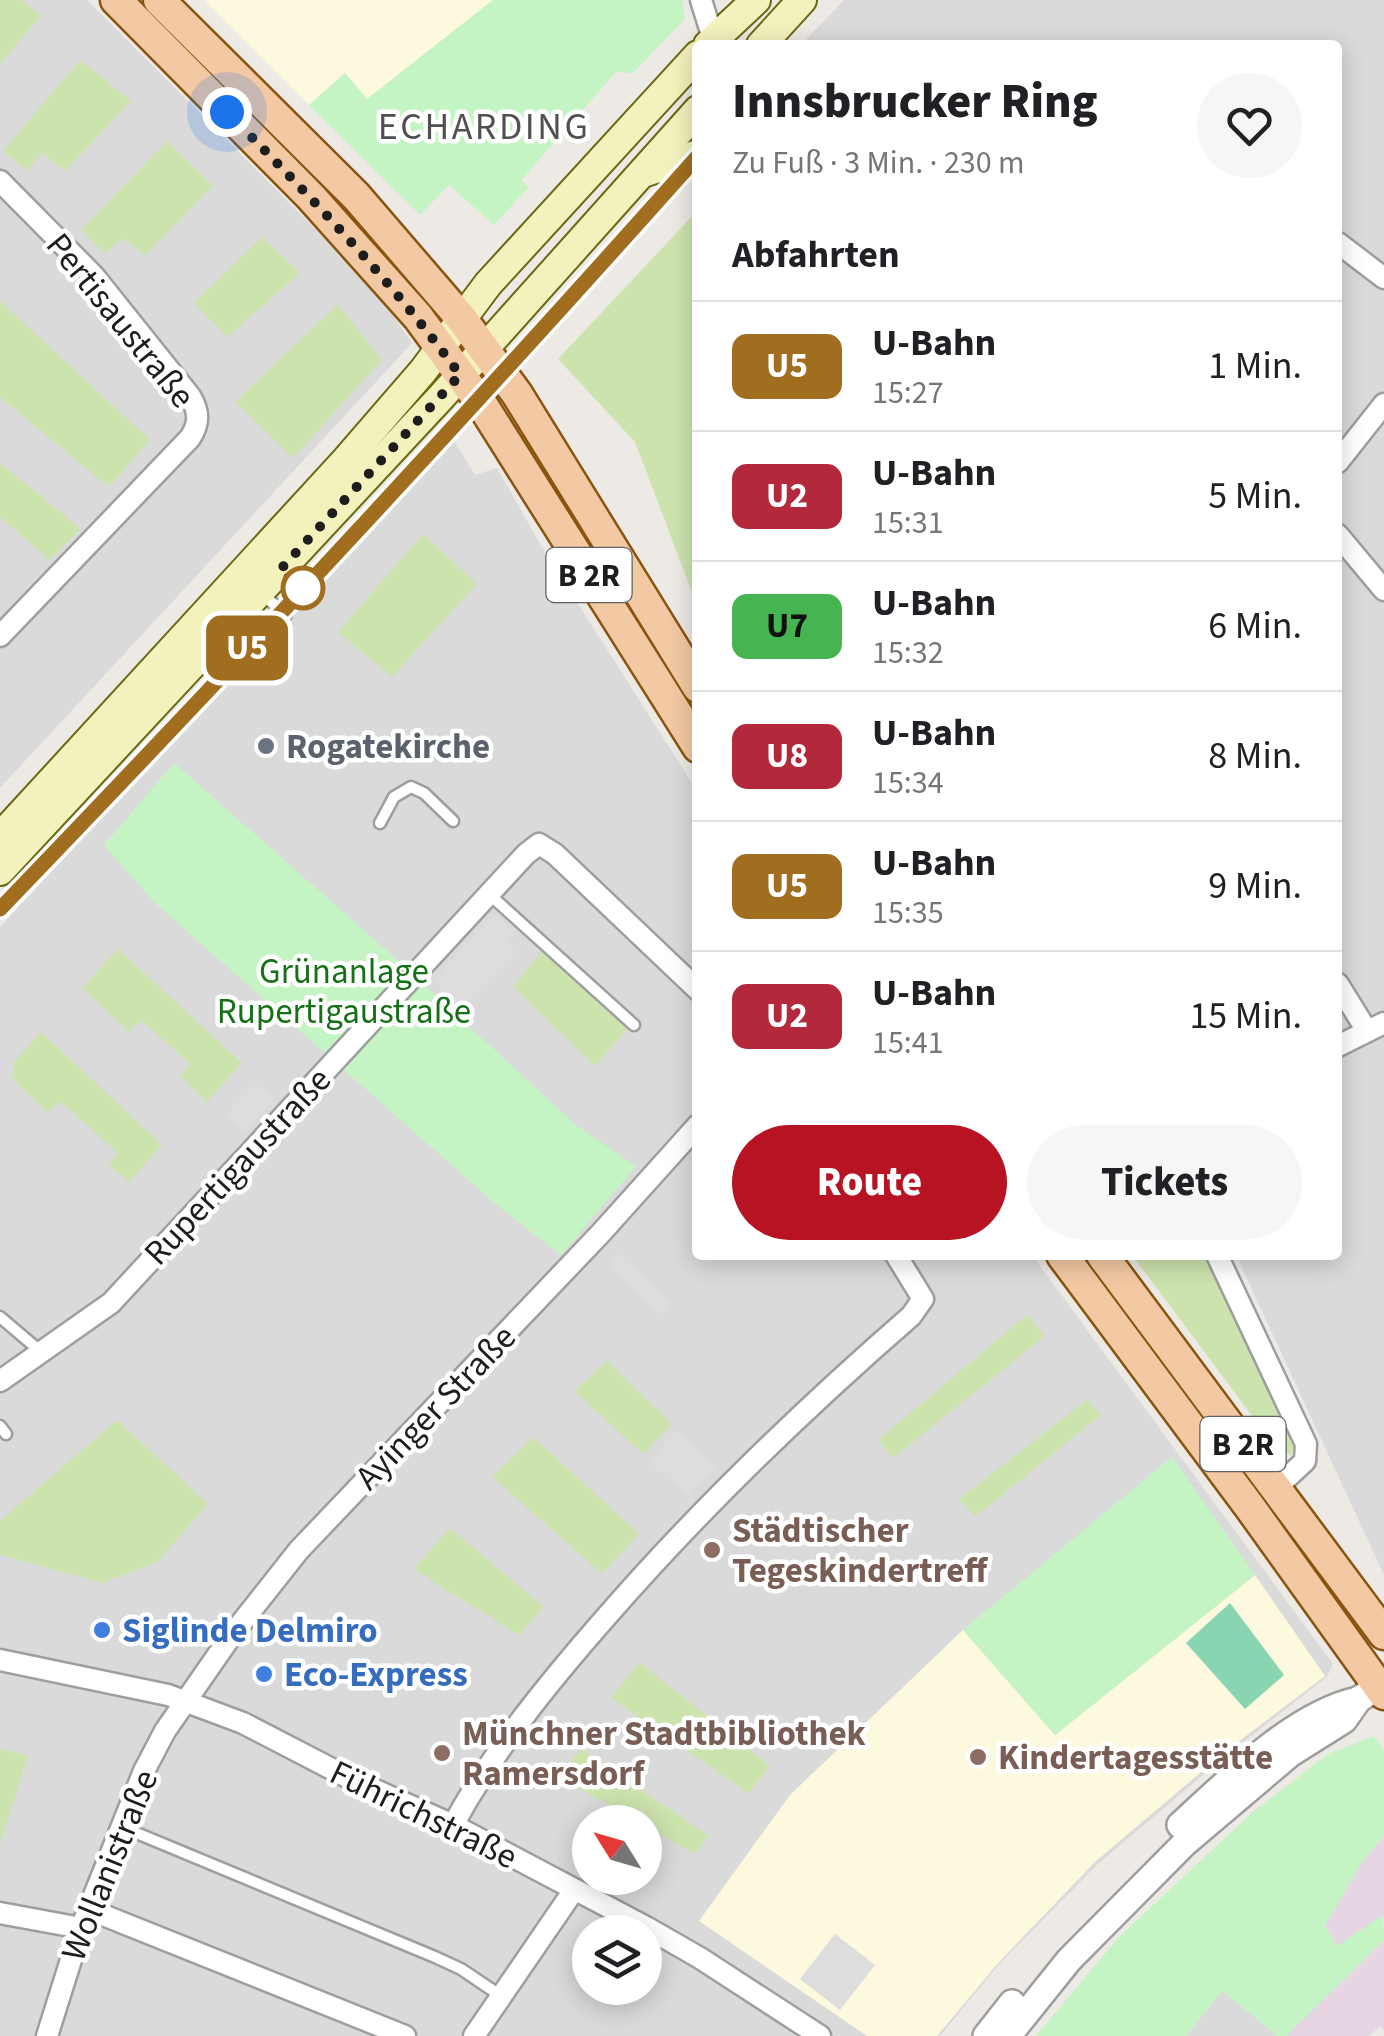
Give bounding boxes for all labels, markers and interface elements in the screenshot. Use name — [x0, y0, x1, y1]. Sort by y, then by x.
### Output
text: Innsbrucker Ring — [732, 68, 1098, 136]
button: heart — [1197, 73, 1302, 178]
your location — [202, 87, 252, 137]
district label: ECHARDING — [378, 100, 590, 154]
text: Zu Fuß · 3 Min. · 230 m — [732, 140, 1025, 186]
street label: Pertisaustraße — [34, 222, 207, 419]
text: Abfahrten — [732, 228, 900, 282]
text: U-Bahn — [872, 316, 996, 370]
text: 1 Min. — [1208, 339, 1302, 393]
text: U5 — [766, 341, 808, 391]
text: 15:27 — [872, 370, 944, 416]
text: U-Bahn — [872, 446, 996, 500]
text: 5 Min. — [1208, 469, 1302, 523]
text: U2 — [766, 471, 808, 521]
text: 15:31 — [872, 500, 944, 546]
road number: B 2R — [546, 548, 632, 602]
unlabelled marker — [282, 567, 324, 609]
text: U-Bahn — [872, 576, 996, 630]
text: 6 Min. — [1208, 599, 1302, 653]
text: U7 — [766, 601, 808, 651]
line badge: U5 — [202, 616, 292, 680]
text: U5 — [226, 623, 268, 673]
text: 15:32 — [872, 630, 944, 676]
text: U-Bahn — [872, 706, 996, 760]
place label: Rogatekirche — [286, 722, 490, 772]
text: 8 Min. — [1208, 729, 1302, 783]
text: U8 — [766, 731, 808, 781]
marker: Rogatekirche — [255, 735, 277, 757]
text: 15:34 — [872, 760, 944, 806]
text: U-Bahn — [872, 836, 996, 890]
text: 9 Min. — [1208, 859, 1302, 913]
text: U5 — [766, 861, 808, 911]
text: 15:35 — [872, 890, 944, 936]
park label: Grünanlage Rupertigaustraße — [217, 947, 471, 1037]
text: U-Bahn — [872, 966, 996, 1020]
text: 15 Min. — [1189, 989, 1302, 1043]
text: U2 — [766, 991, 808, 1041]
text: 15:41 — [872, 1020, 944, 1066]
street label: Rupertigaustraße — [133, 1057, 343, 1277]
button: Route — [732, 1125, 1007, 1240]
button: Tickets — [1027, 1125, 1302, 1240]
street label: Ayinger Straße — [344, 1314, 528, 1502]
road number: B 2R — [1200, 1417, 1286, 1471]
place label: Städtischer Tegeskindertreff — [732, 1506, 989, 1596]
marker: Städtischer Tegeskindertreff — [701, 1539, 723, 1561]
place label: Siglinde Delmiro — [122, 1606, 378, 1656]
marker: Siglinde Delmiro — [91, 1619, 113, 1641]
place label: Eco-Express — [284, 1650, 468, 1700]
marker: Eco-Express — [253, 1663, 275, 1685]
place label: Münchner Stadtbibliothek Ramersdorf — [462, 1709, 866, 1799]
place label: Kindertagesstätte — [998, 1733, 1273, 1783]
marker: Münchner Stadtbibliothek Ramersdorf — [431, 1742, 453, 1764]
marker: Kindertagesstätte — [967, 1746, 989, 1768]
street label: Führichstraße — [321, 1748, 526, 1882]
street label: Wollanistraße — [49, 1762, 171, 1968]
north arrow — [572, 1805, 662, 1895]
map controls — [572, 1805, 662, 2005]
button: layers — [572, 1915, 662, 2005]

